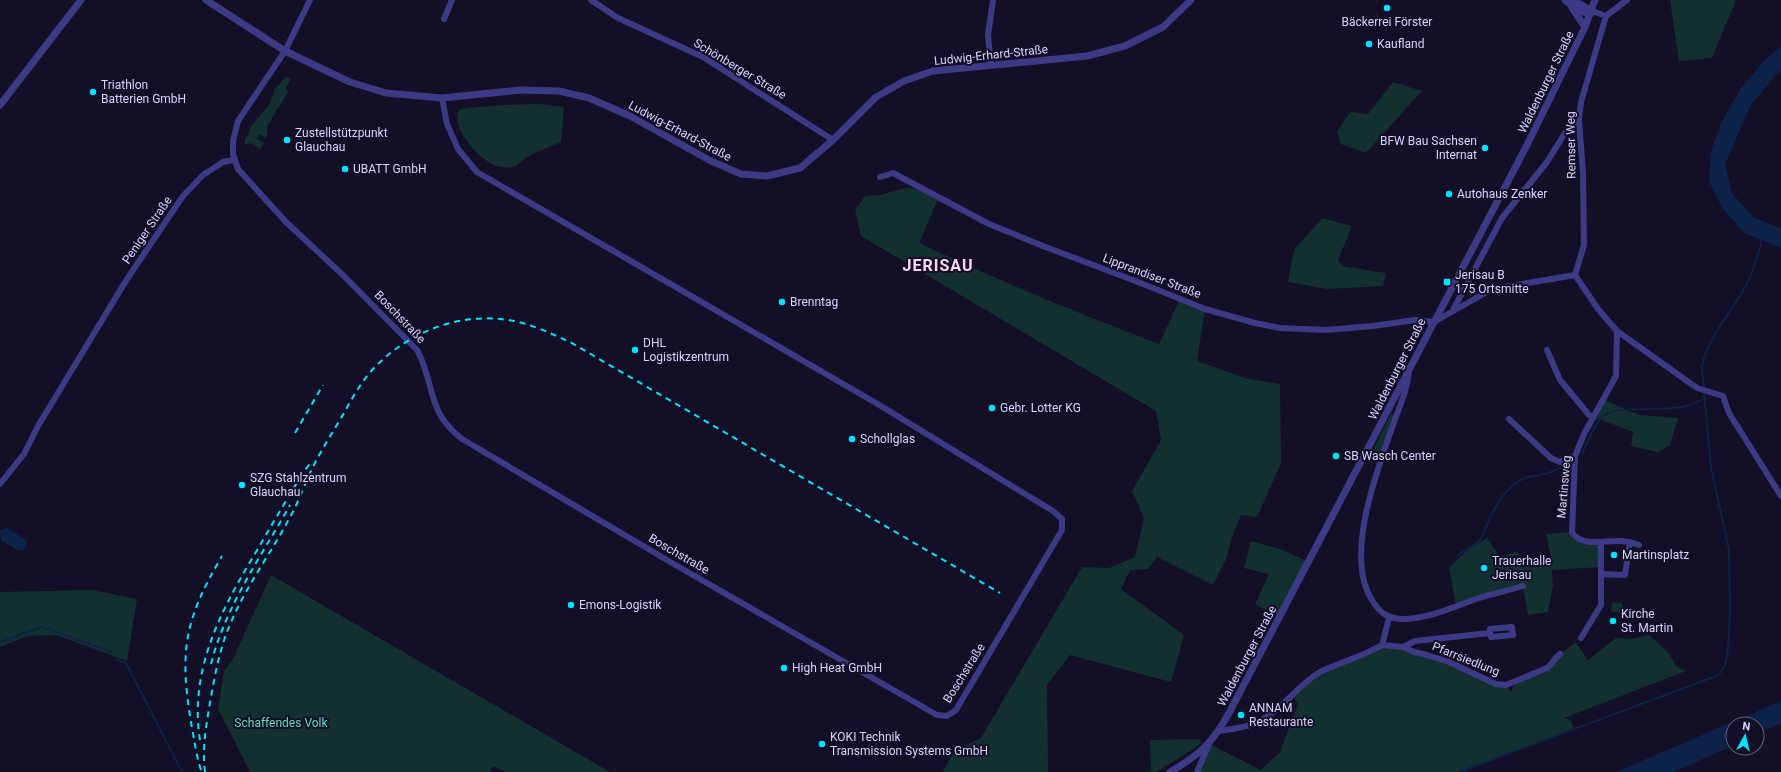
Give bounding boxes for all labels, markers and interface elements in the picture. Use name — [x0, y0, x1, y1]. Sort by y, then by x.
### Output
marker: Bäckerrei Förster — [1382, 3, 1392, 13]
place label: Bäckerrei Förster — [1342, 15, 1432, 29]
street label: Waldenburger Straße — [1515, 29, 1577, 135]
street label: Schönberger Straße — [691, 36, 789, 102]
place label: Kaufland — [1377, 37, 1424, 51]
marker: Kaufland — [1364, 39, 1374, 49]
street label: Ludwig-Erhard-Straße — [933, 42, 1049, 68]
place label: Triathlon Batterien GmbH — [101, 78, 186, 106]
marker: Triathlon Batterien GmbH — [88, 87, 98, 97]
street label: Ludwig-Erhard-Straße — [626, 98, 734, 164]
street label: Remser Weg — [1563, 111, 1579, 179]
place label: Zustellstützpunkt Glauchau — [295, 126, 388, 154]
place label: BFW Bau Sachsen Internat — [1380, 134, 1477, 162]
marker: Zustellstützpunkt Glauchau — [282, 135, 292, 145]
marker: BFW Bau Sachsen Internat — [1480, 143, 1490, 153]
place label: UBATT GmbH — [353, 162, 426, 176]
marker: UBATT GmbH — [340, 164, 350, 174]
place label: Autohaus Zenker — [1457, 187, 1547, 201]
marker: Autohaus Zenker — [1444, 189, 1454, 199]
street label: Peniger Straße — [119, 194, 175, 266]
street label: Lipprandiser Straße — [1101, 251, 1203, 301]
district label: JERISAU — [903, 256, 973, 275]
place label: Jerisau B 175 Ortsmitte — [1455, 268, 1529, 296]
marker: Jerisau B 175 Ortsmitte — [1442, 277, 1452, 287]
street label: Boschstraße — [372, 288, 428, 346]
place label: Brenntag — [790, 295, 838, 309]
marker: Brenntag — [777, 297, 787, 307]
street label: Waldenburger Straße — [1365, 316, 1429, 422]
place label: DHL Logistikzentrum — [643, 336, 729, 364]
marker: DHL Logistikzentrum — [630, 345, 640, 355]
place label: Gebr. Lotter KG — [1000, 401, 1081, 415]
marker: Gebr. Lotter KG — [987, 403, 997, 413]
place label: Schollglas — [860, 432, 915, 446]
marker: Schollglas — [847, 434, 857, 444]
place label: SB Wasch Center — [1344, 449, 1436, 463]
marker: SB Wasch Center — [1331, 451, 1341, 461]
street label: Martinsweg — [1554, 455, 1574, 519]
place label: SZG Stahlzentrum Glauchau — [250, 471, 346, 499]
marker: SZG Stahlzentrum Glauchau — [237, 480, 247, 490]
street label: Boschstraße — [646, 531, 712, 577]
place label: Martinsplatz — [1622, 548, 1689, 562]
marker: Martinsplatz — [1609, 550, 1619, 560]
place label: Trauerhalle Jerisau — [1492, 554, 1551, 582]
marker: Trauerhalle Jerisau — [1479, 563, 1489, 573]
place label: Emons-Logistik — [579, 598, 662, 612]
marker: Emons-Logistik — [566, 600, 576, 610]
street label: Waldenburger Straße — [1215, 603, 1279, 709]
place label: Kirche St. Martin — [1621, 607, 1673, 635]
marker: Kirche St. Martin — [1608, 616, 1618, 626]
street label: Pfarrsiedlung — [1430, 639, 1502, 679]
street label: Boschstraße — [940, 641, 988, 705]
place label: High Heat GmbH — [792, 661, 882, 675]
marker: High Heat GmbH — [779, 663, 789, 673]
place label: ANNAM Restaurante — [1249, 701, 1313, 729]
marker: ANNAM Restaurante — [1236, 710, 1246, 720]
park label: Schaffendes Volk — [234, 716, 329, 730]
north arrow — [1725, 716, 1765, 756]
text: N — [1742, 720, 1751, 734]
place label: KOKI Technik Transmission Systems GmbH — [830, 730, 988, 758]
marker: KOKI Technik Transmission Systems GmbH — [817, 739, 827, 749]

